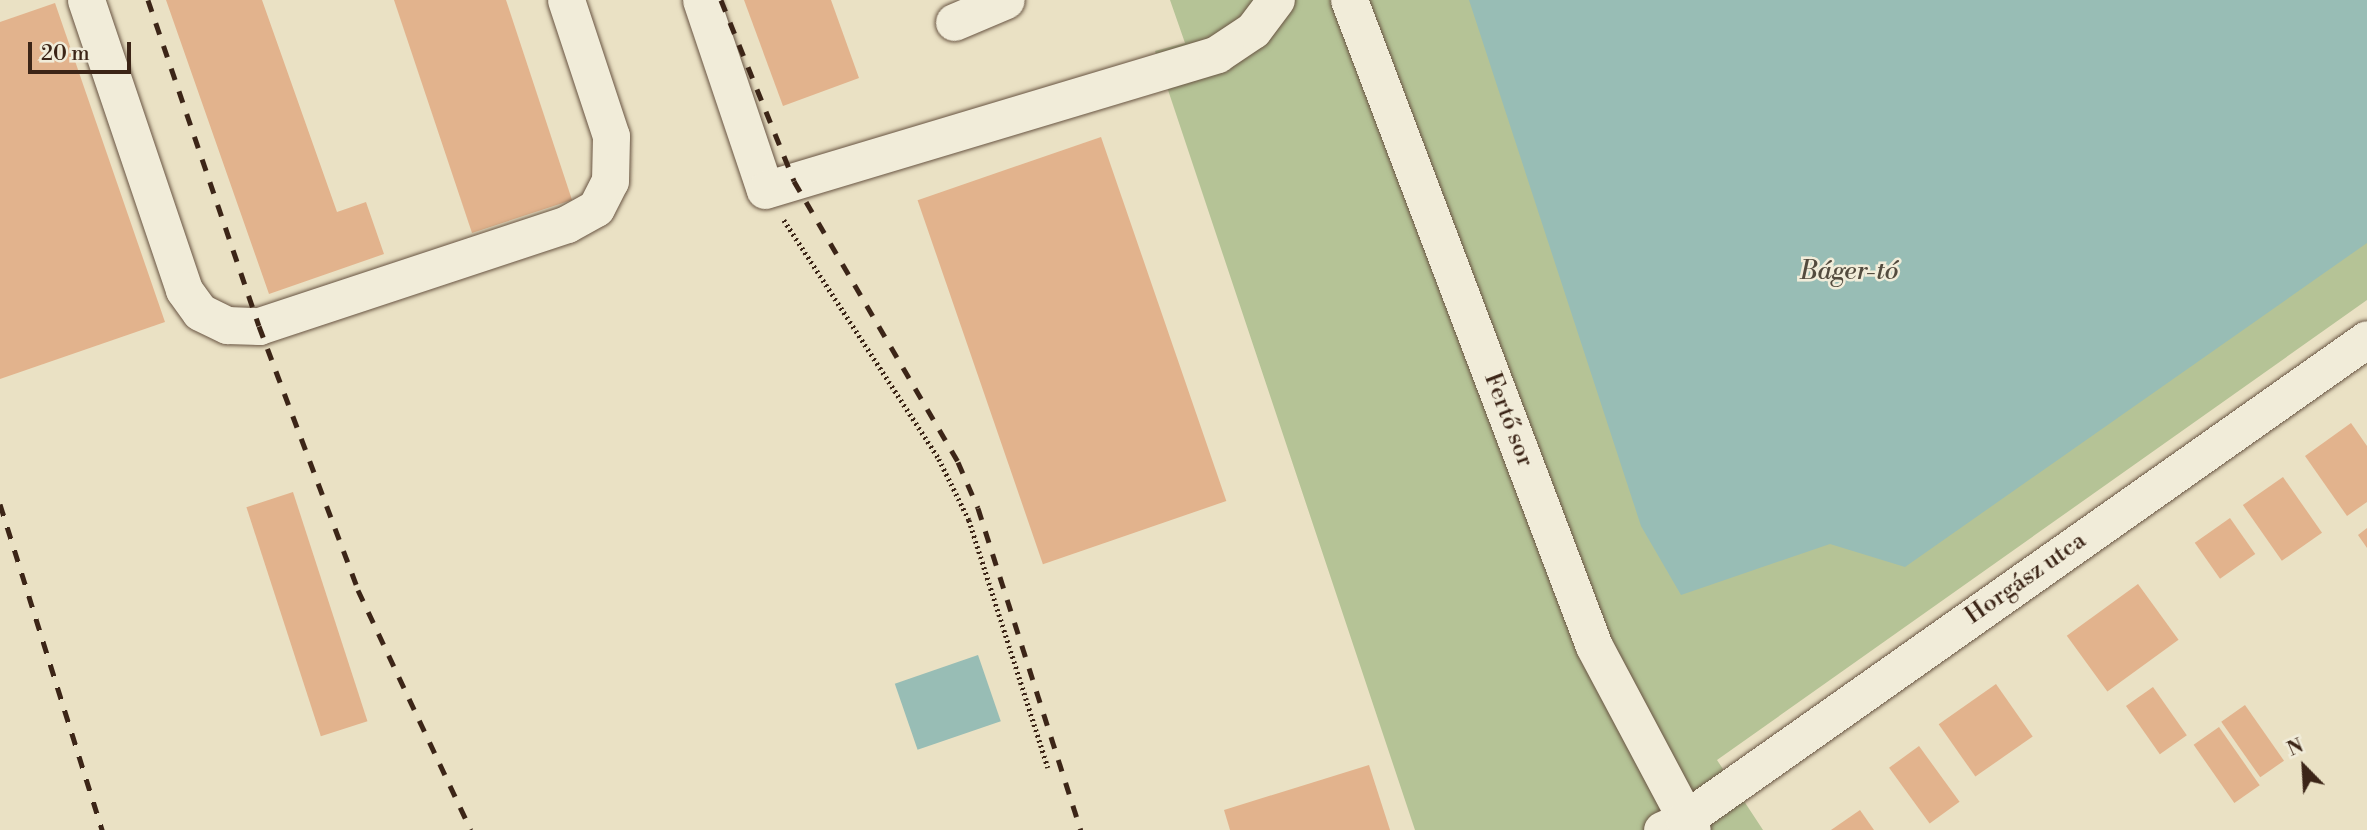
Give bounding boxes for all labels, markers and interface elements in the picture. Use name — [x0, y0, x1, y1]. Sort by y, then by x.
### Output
scale bar — [32, 28, 135, 72]
text: 20 m — [41, 41, 90, 67]
water label: Báger-tó — [1800, 256, 1898, 288]
street label: Fertő sor — [1477, 369, 1539, 471]
street label: Horgász utca — [1960, 527, 2092, 631]
north arrow — [2269, 732, 2339, 802]
text: N — [2284, 734, 2307, 762]

